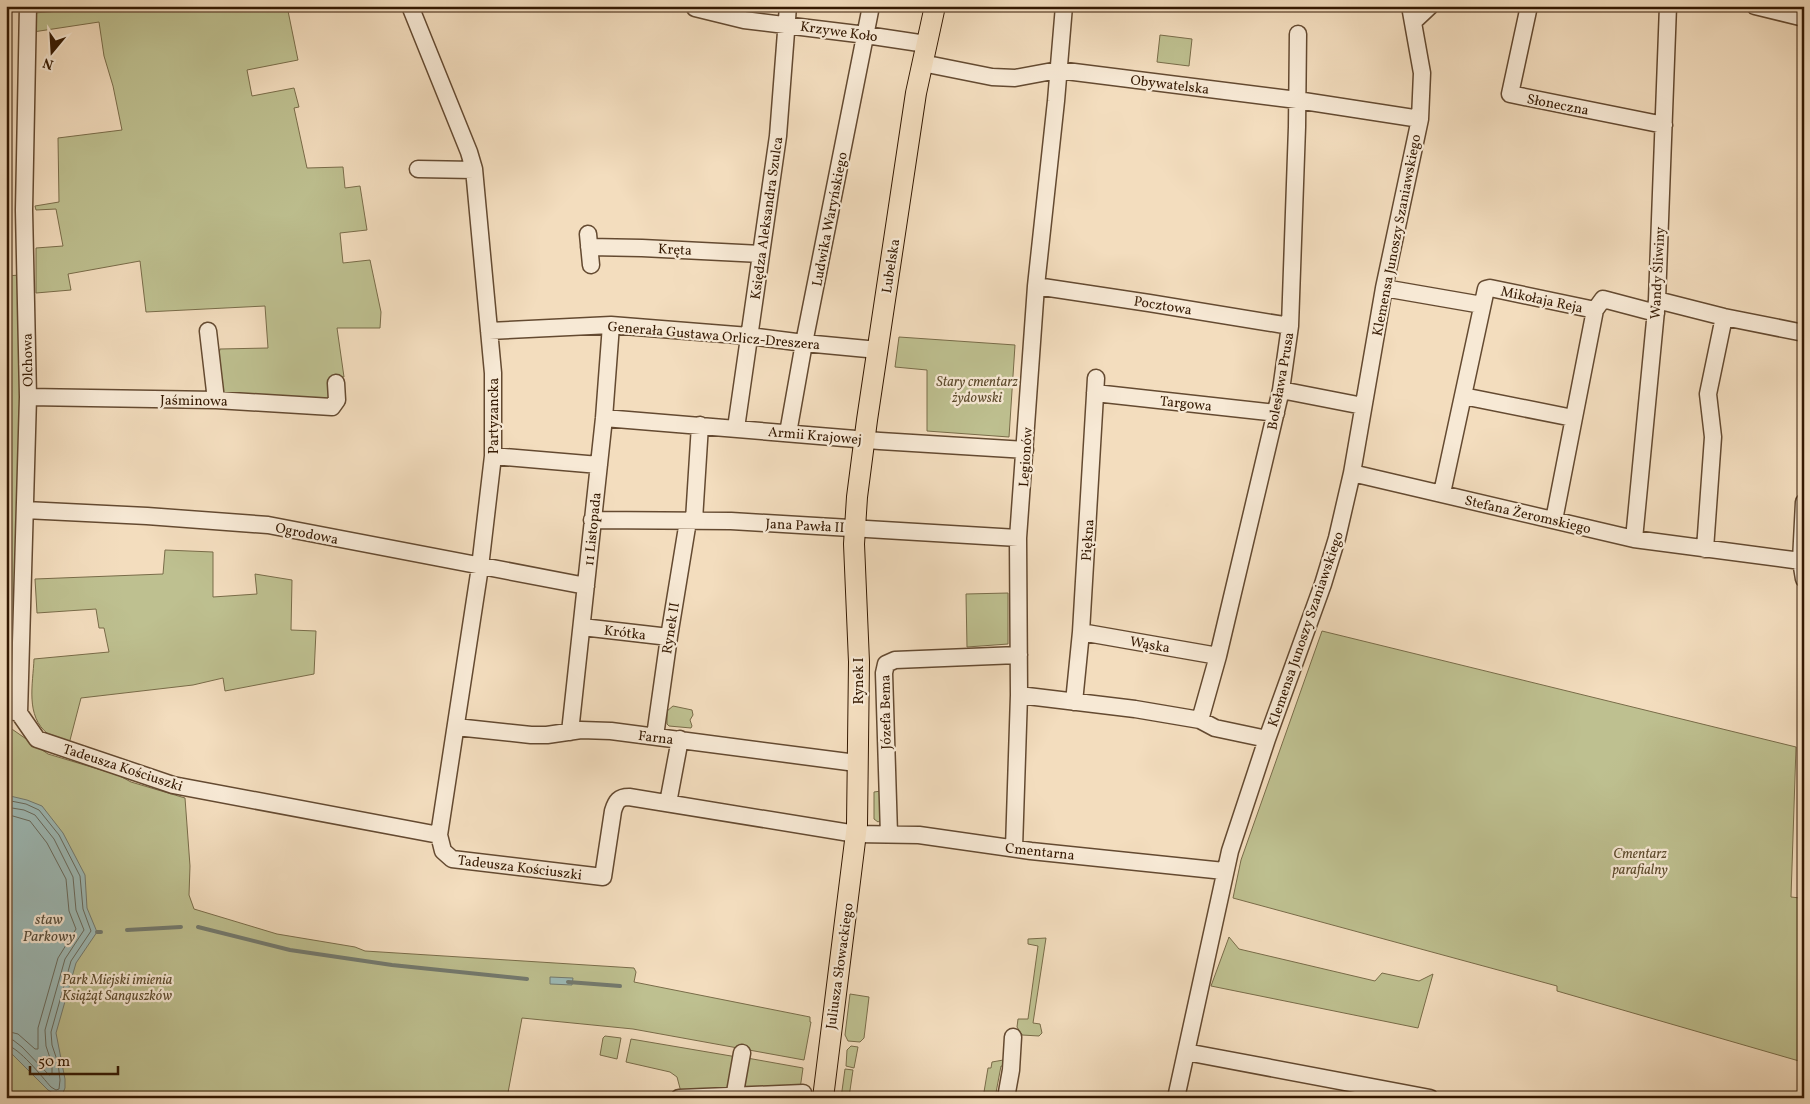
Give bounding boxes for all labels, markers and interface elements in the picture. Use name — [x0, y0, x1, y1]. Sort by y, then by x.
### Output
street label: Krzywe Koło — [799, 18, 879, 47]
north arrow — [28, 28, 78, 78]
text: N — [41, 52, 56, 74]
street label: Obywatelska — [1129, 71, 1210, 100]
street label: Słoneczna — [1525, 90, 1590, 121]
street label: Klemensa Junoszy Szaniawskiego — [1369, 133, 1426, 338]
street label: Księdza Aleksandra Szulca — [747, 136, 788, 301]
street label: Ludwika Waryńskiego — [808, 150, 853, 288]
street label: Wandy Śliwiny — [1646, 226, 1670, 320]
street label: Lubelska — [878, 238, 905, 295]
street label: Kręta — [658, 240, 692, 261]
street label: Mikołaja Reja — [1499, 282, 1585, 318]
street label: Pocztowa — [1132, 293, 1193, 320]
street label: Generała Gustawa Orlicz-Dreszera — [607, 318, 821, 355]
street label: Bolesława Prusa — [1264, 331, 1299, 432]
street label: Olchowa — [19, 333, 38, 387]
park label: Stary cmentarz żydowski — [936, 373, 1018, 408]
street label: Partyzancka — [485, 378, 504, 454]
street label: Jaśminowa — [160, 391, 228, 412]
street label: Targowa — [1159, 392, 1213, 417]
street label: Armii Krajowej — [767, 423, 863, 450]
street label: Legionów — [1015, 426, 1038, 488]
street label: 11 Listopada — [580, 491, 607, 567]
street label: Stefana Żeromskiego — [1463, 492, 1593, 539]
street label: Jana Pawła II — [765, 515, 845, 538]
street label: Piękna — [1078, 518, 1099, 562]
street label: Ogrodowa — [274, 519, 340, 550]
street label: Klemensa Junoszy Szaniawskiego — [1264, 529, 1349, 730]
street label: Rynek II — [658, 601, 685, 655]
street label: Krótka — [603, 621, 647, 645]
street label: Wąska — [1128, 633, 1171, 658]
street label: Rynek I — [850, 657, 869, 704]
street label: Józefa Bema — [876, 674, 897, 750]
street label: Farna — [637, 727, 675, 750]
street label: Tadeusza Kościuszki — [60, 740, 185, 797]
street label: Cmentarna — [1004, 839, 1075, 866]
park label: Cmentarz parafialny — [1612, 845, 1668, 880]
street label: Tadeusza Kościuszki — [457, 851, 583, 886]
street label: Juliusza Słowackiego — [822, 902, 859, 1031]
water label: staw Parkowy — [23, 910, 75, 948]
park label: Park Miejski imienia Książąt Sanguszków — [62, 971, 173, 1006]
scale bar — [30, 1044, 118, 1076]
text: 50 m — [38, 1052, 70, 1073]

